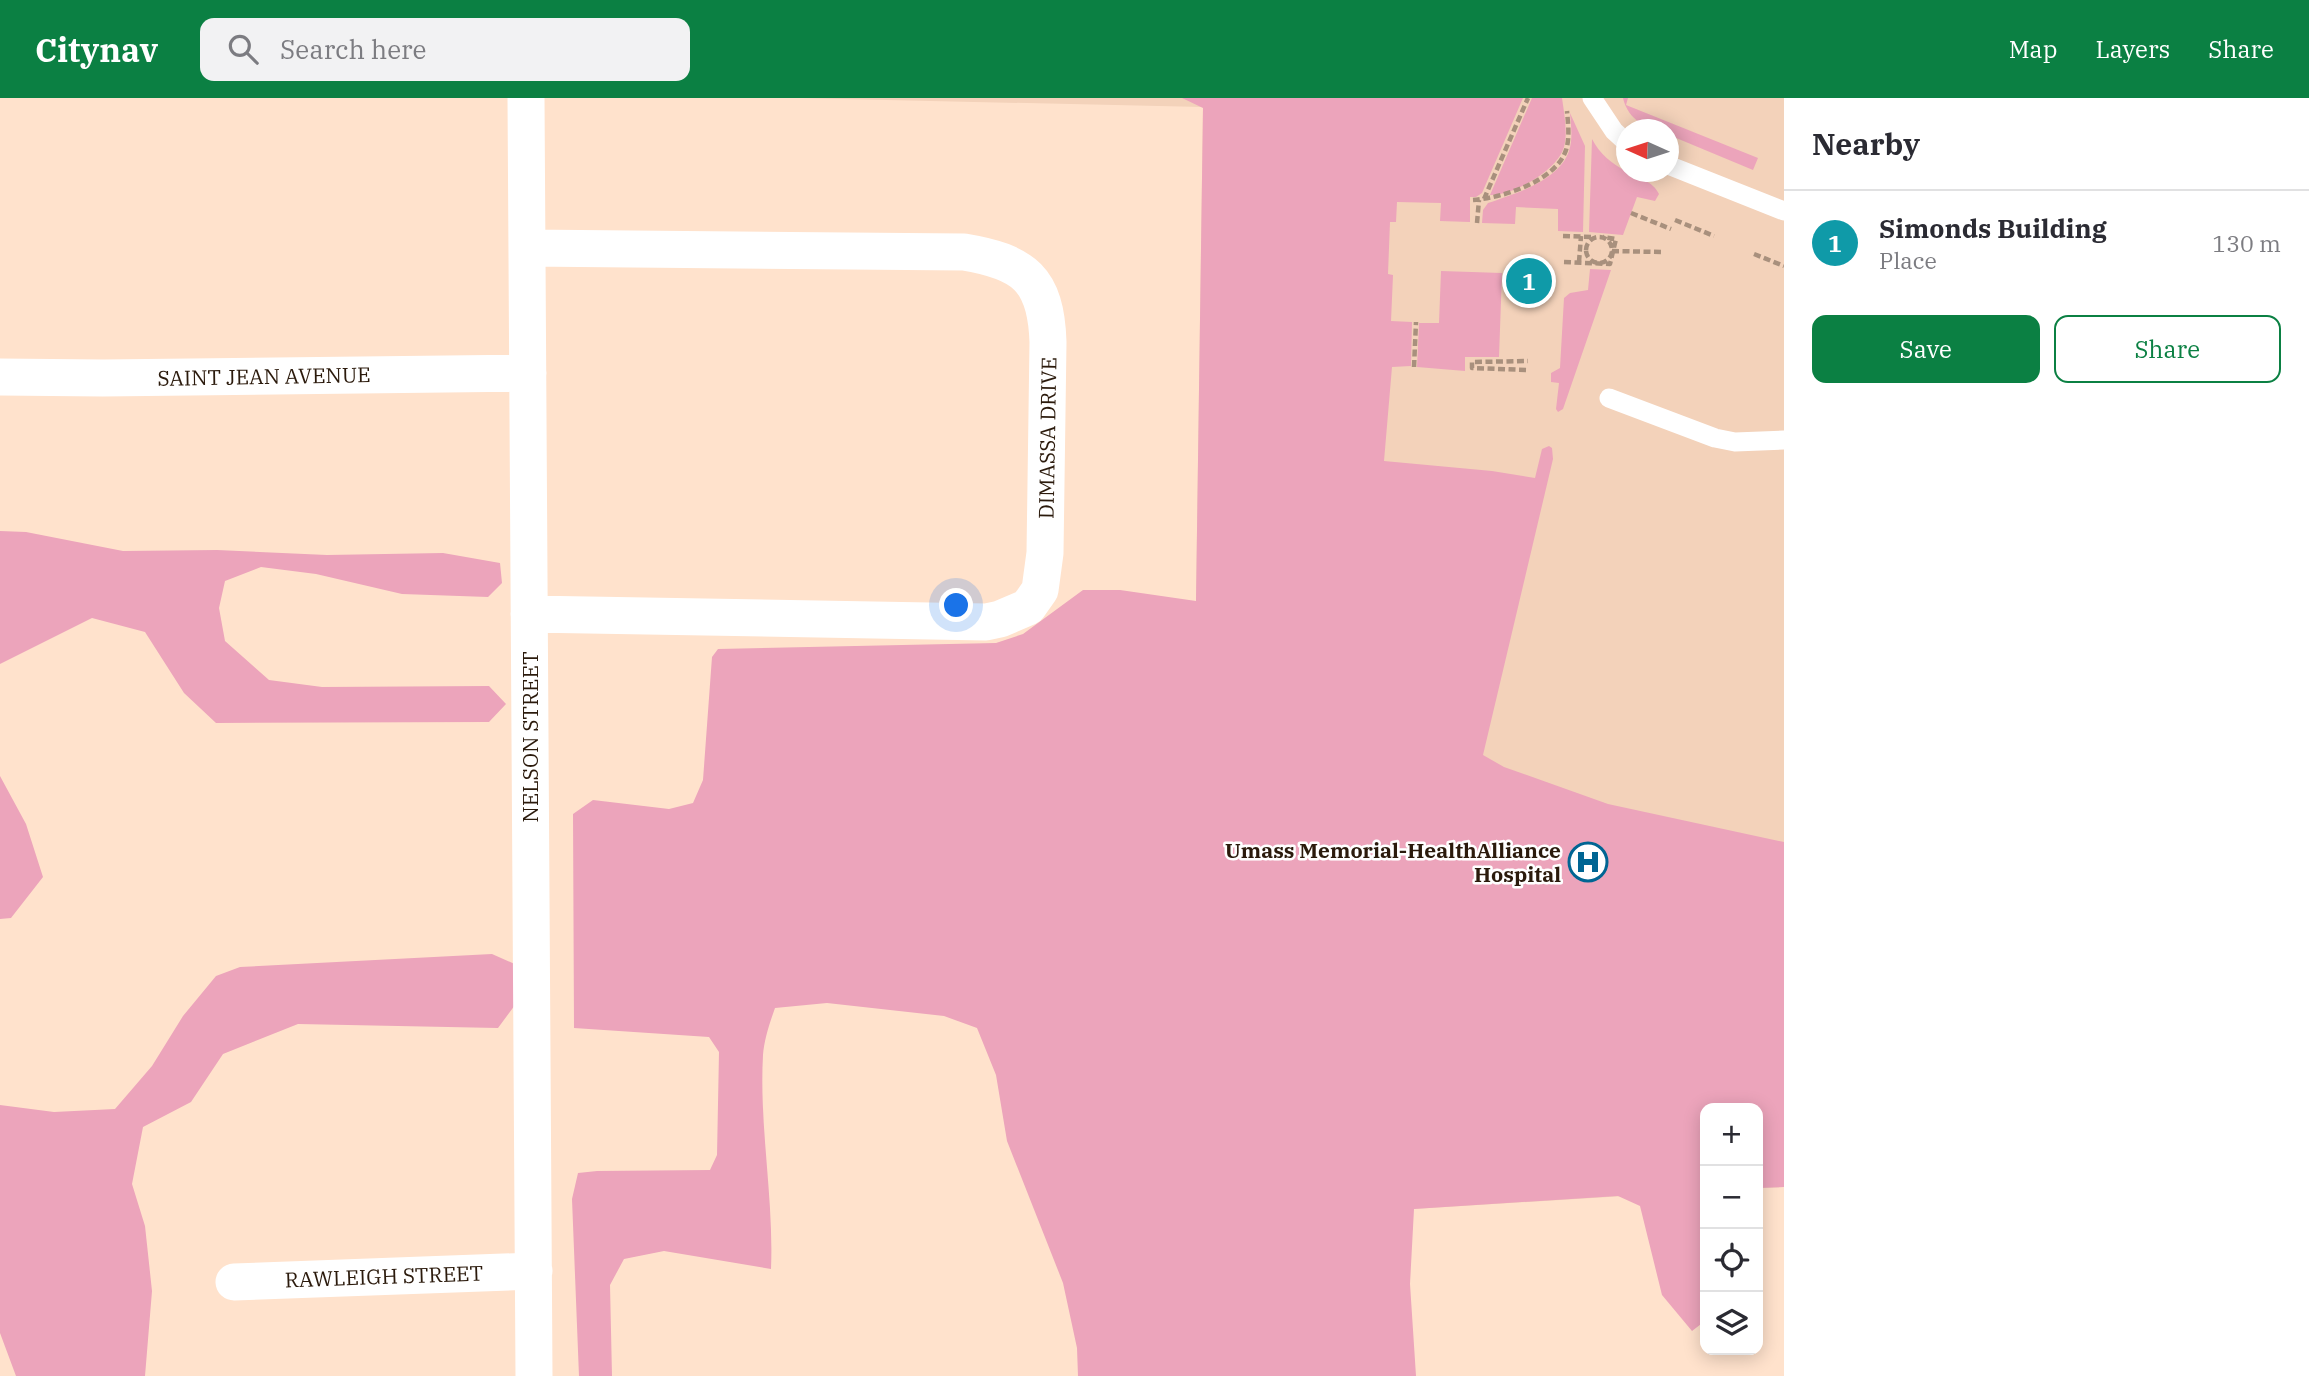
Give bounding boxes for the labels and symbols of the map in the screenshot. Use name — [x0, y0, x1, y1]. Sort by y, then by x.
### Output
north arrow — [1616, 119, 1679, 182]
pin: 1 — [1506, 255, 1552, 307]
street label: DIMASSA DRIVE — [1032, 357, 1062, 519]
street label: SAINT JEAN AVENUE — [157, 360, 371, 392]
your location — [939, 588, 973, 622]
street label: NELSON STREET — [516, 651, 544, 823]
place label: Umass Memorial-HealthAlliance Hospital — [1225, 836, 1561, 888]
hospital icon: Umass Memorial-HealthAlliance Hospital — [1567, 841, 1609, 883]
street label: RAWLEIGH STREET — [284, 1259, 484, 1293]

